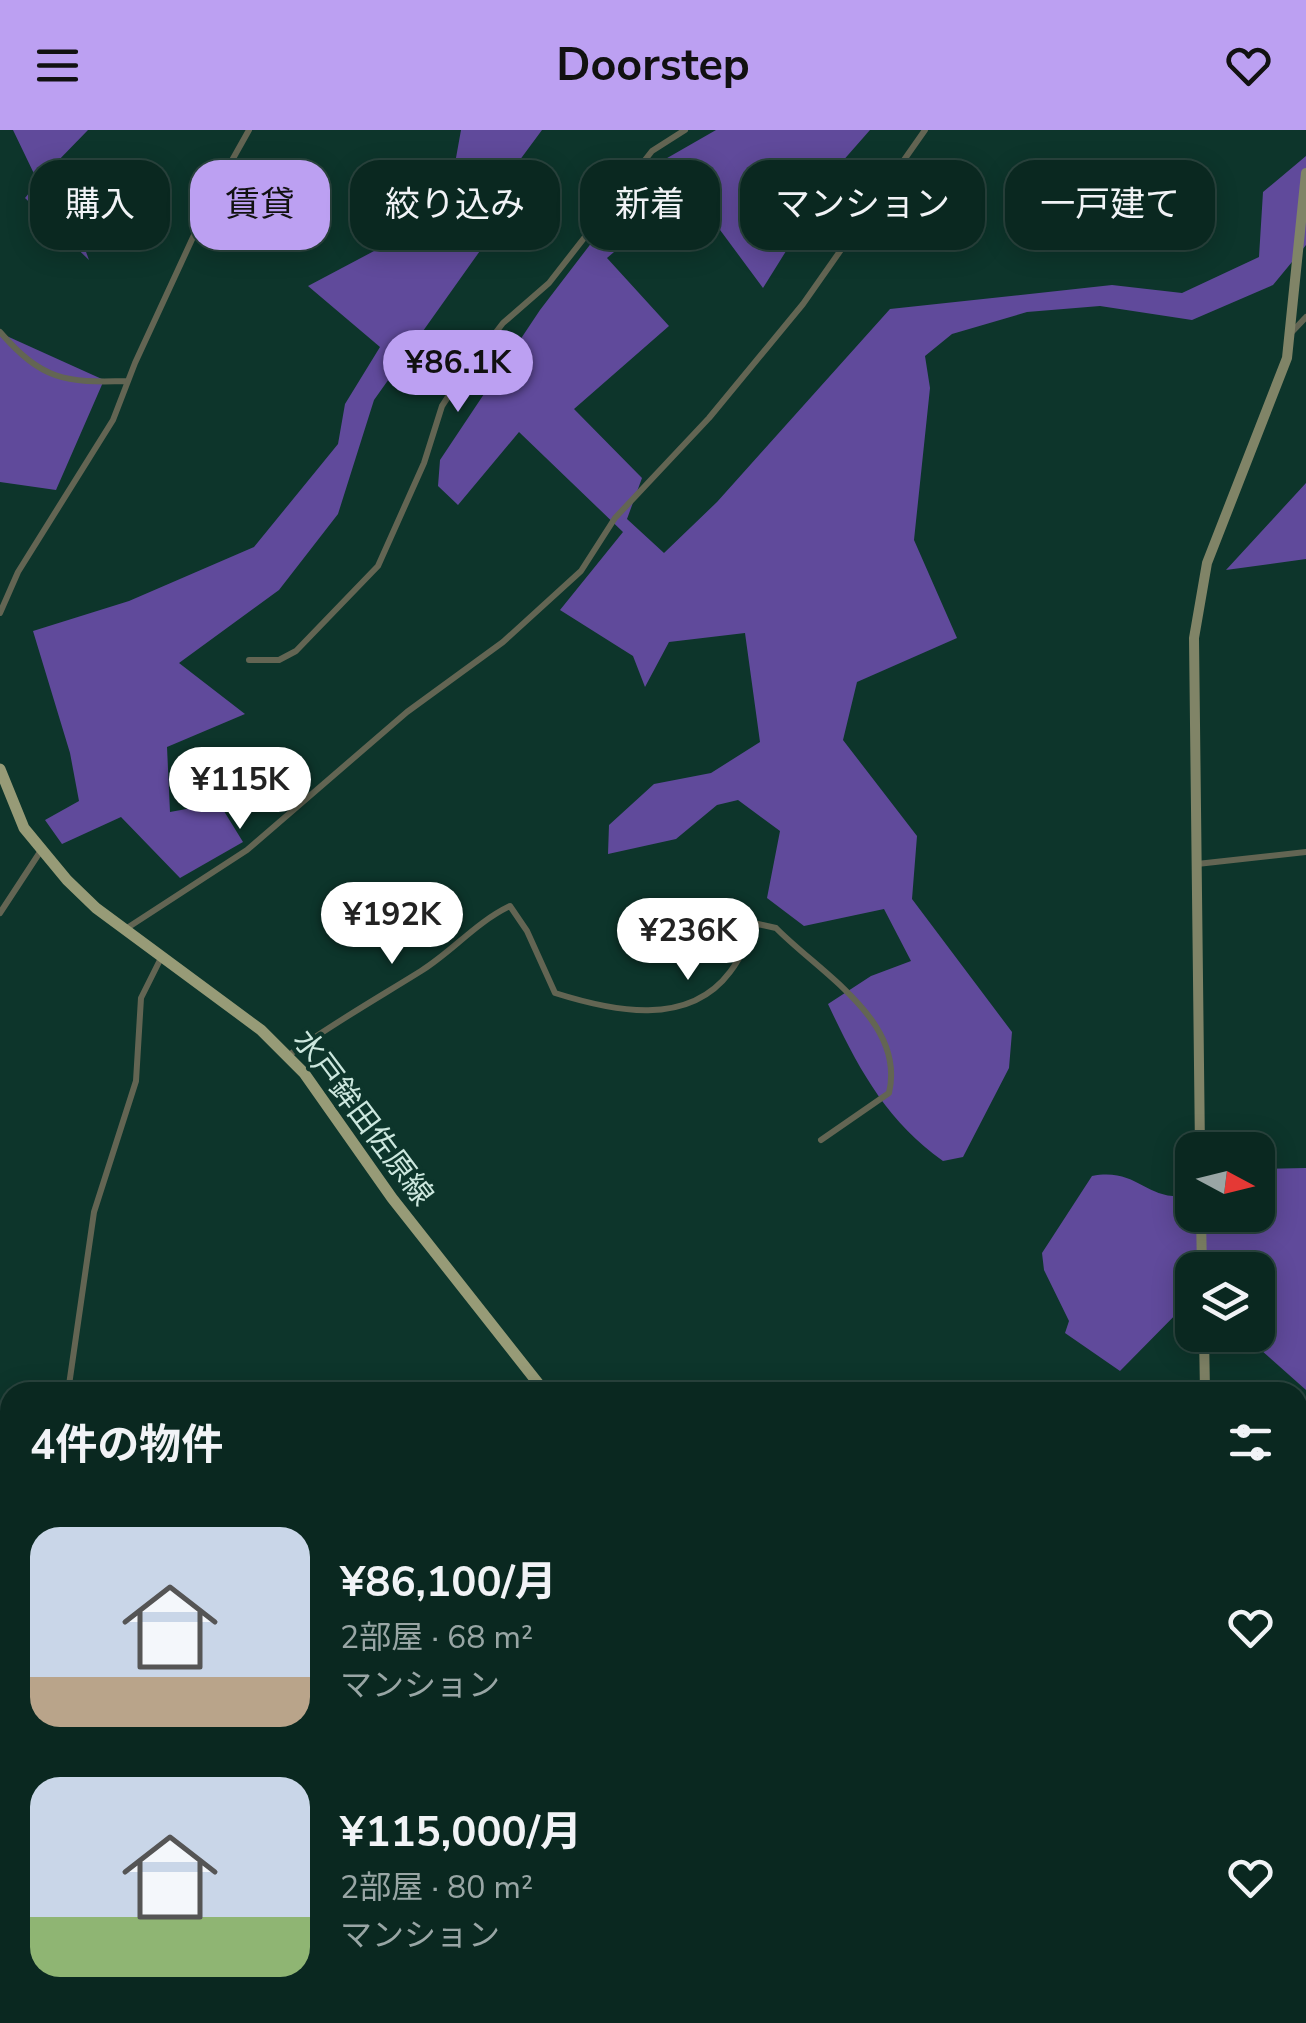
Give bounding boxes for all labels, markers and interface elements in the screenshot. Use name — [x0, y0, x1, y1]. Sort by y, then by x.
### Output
text: Doorstep — [556, 35, 750, 96]
icon: menu — [30, 38, 85, 93]
icon: heart — [1221, 38, 1276, 93]
chip: 購入 — [30, 160, 170, 250]
chip: 賃貸 — [190, 160, 330, 250]
chip: 絞り込み — [350, 160, 560, 250]
chip: 新着 — [580, 160, 720, 250]
chip: マンション — [740, 160, 985, 250]
chip: 一戸建て — [1005, 160, 1215, 250]
pin: ¥86.1K — [377, 330, 539, 415]
text: ¥86.1K — [405, 341, 511, 384]
pin: ¥115K — [170, 747, 310, 832]
text: ¥115K — [191, 758, 289, 801]
pin: ¥192K — [322, 882, 462, 967]
text: ¥192K — [343, 893, 441, 936]
pin: ¥236K — [618, 898, 758, 983]
text: ¥236K — [639, 909, 737, 952]
street label: 水戸鉾田佐原線 — [283, 1022, 443, 1214]
north arrow — [1175, 1132, 1275, 1232]
map controls — [1175, 1132, 1275, 1352]
button: layers — [1175, 1252, 1275, 1352]
icon: filters — [1223, 1415, 1278, 1470]
text: 4件の物件 — [30, 1417, 223, 1474]
text: ¥86,100/月 — [340, 1554, 557, 1611]
icon: home — [110, 1567, 230, 1687]
icon: heart — [1223, 1600, 1278, 1655]
text: 2部屋 · 68 m² — [340, 1616, 533, 1659]
text: マンション — [340, 1664, 500, 1707]
text: ¥115,000/月 — [340, 1804, 582, 1861]
icon: home — [110, 1817, 230, 1937]
icon: heart — [1223, 1850, 1278, 1905]
text: 2部屋 · 80 m² — [340, 1866, 533, 1909]
text: マンション — [340, 1914, 500, 1957]

